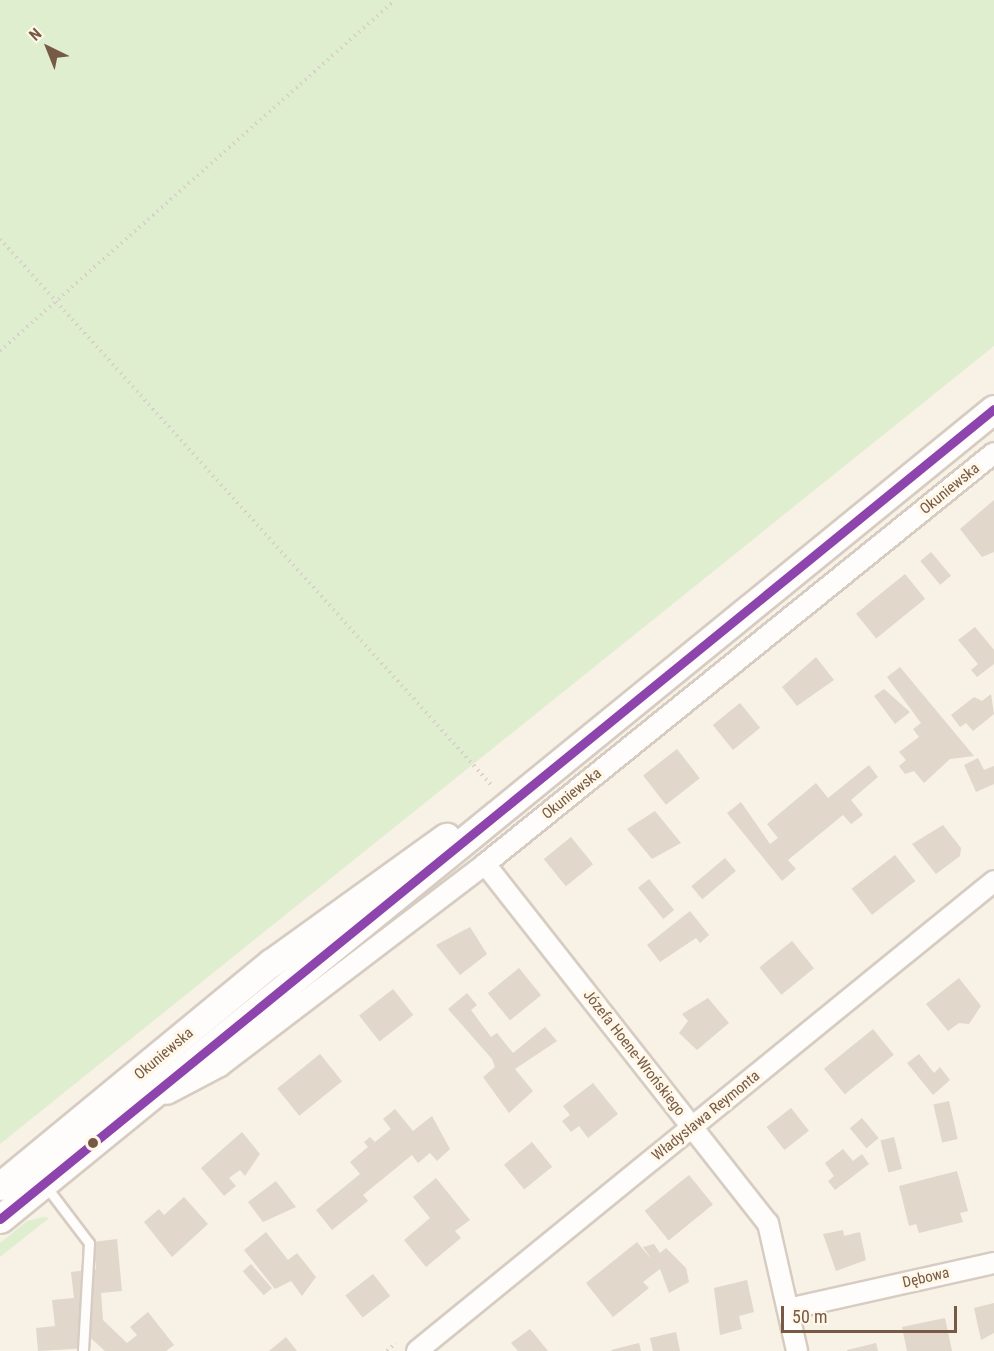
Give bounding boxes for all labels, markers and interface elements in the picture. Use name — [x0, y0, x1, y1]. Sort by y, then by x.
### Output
north arrow — [18, 18, 78, 78]
text: N — [25, 24, 45, 45]
street label: Okuniewska — [917, 460, 983, 518]
street label: Okuniewska — [539, 765, 605, 823]
street label: Józefa Hoene-Wrońskiego — [579, 986, 689, 1120]
street label: Okuniewska — [131, 1024, 197, 1084]
street label: Władysława Reymonta — [649, 1067, 763, 1165]
unlabelled marker — [87, 1137, 99, 1149]
street label: Dębowa — [901, 1264, 951, 1292]
scale bar — [784, 1294, 960, 1332]
text: 50 m — [792, 1306, 827, 1327]

